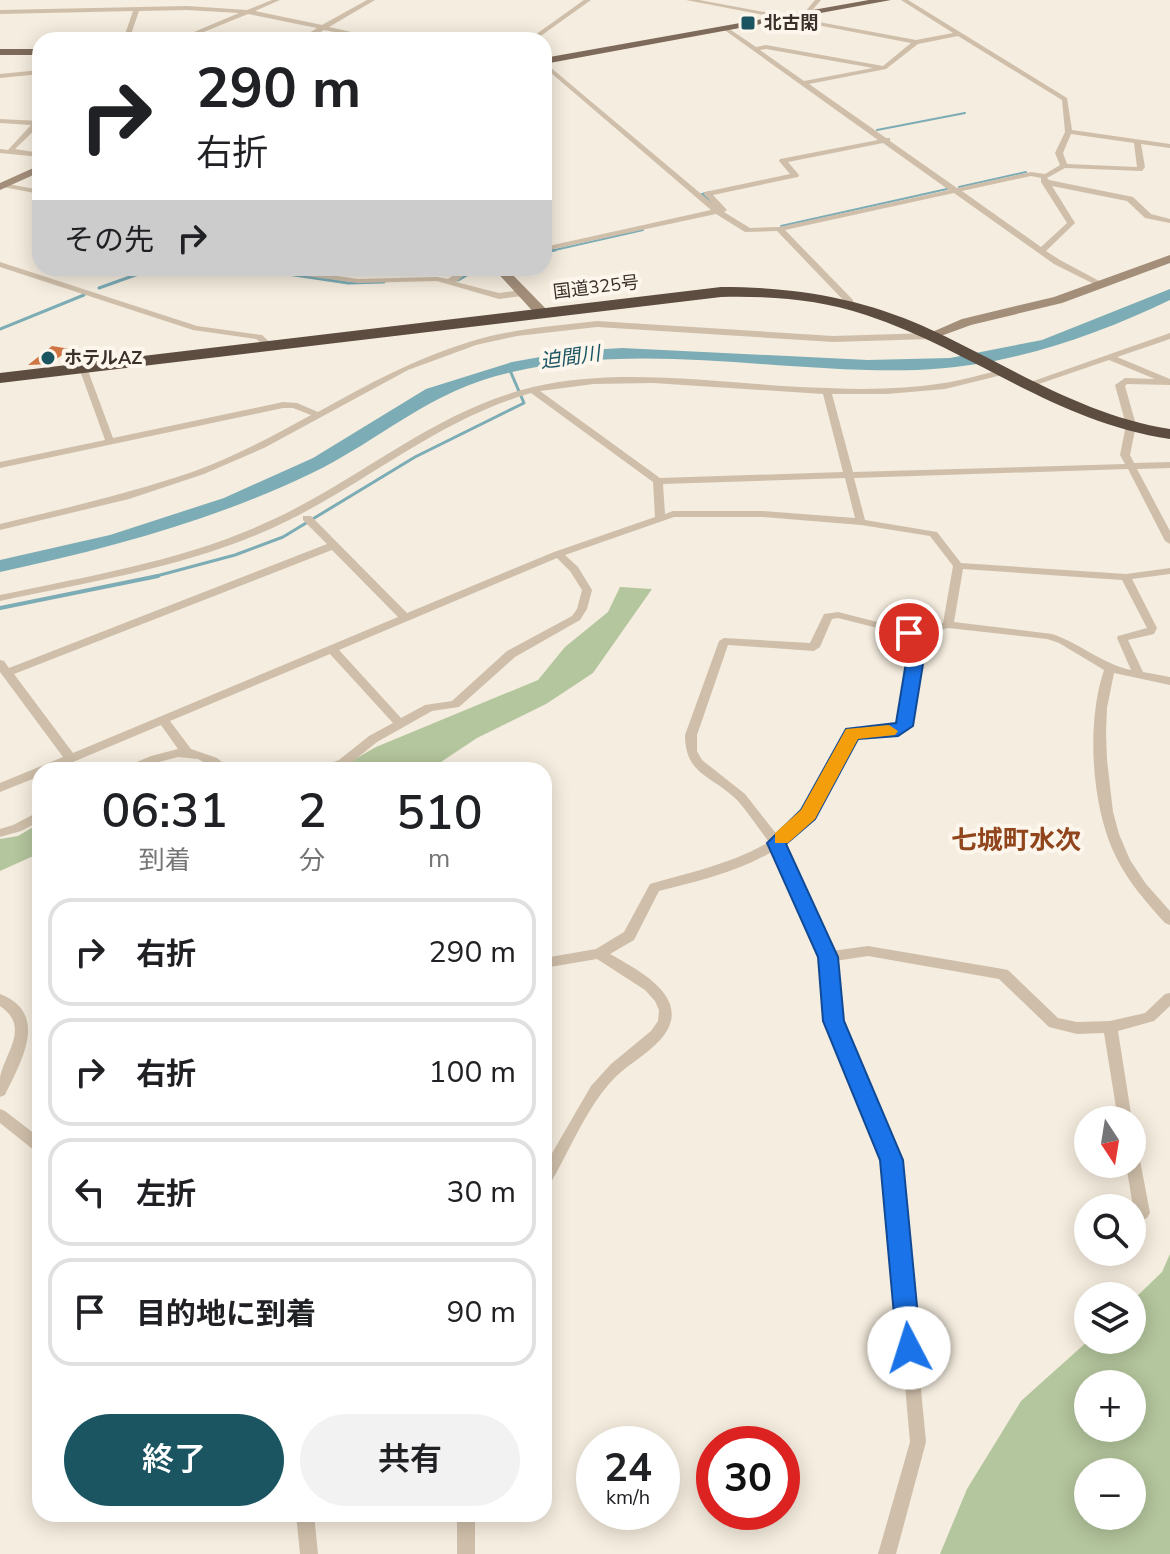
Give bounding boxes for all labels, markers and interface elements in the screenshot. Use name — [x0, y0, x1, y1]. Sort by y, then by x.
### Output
place label: 北古閑 — [764, 11, 818, 35]
marker: 北古閑 — [739, 14, 757, 32]
text: 290 m — [196, 50, 361, 127]
icon: right — [64, 64, 168, 168]
text: 右折 — [196, 129, 268, 178]
icon: right — [170, 216, 214, 260]
text: その先 — [64, 220, 154, 261]
street label: 国道325号 — [552, 270, 640, 304]
water label: 迫間川 — [538, 340, 604, 375]
place label: ホテルAZ — [64, 346, 142, 370]
marker: ホテルAZ — [39, 349, 57, 367]
pin — [875, 599, 943, 667]
icon: arrive — [887, 611, 931, 655]
text: 06:31 — [102, 778, 228, 844]
text: 2 — [298, 778, 326, 844]
text: 510 — [396, 780, 482, 846]
district label: 七城町水次 — [951, 823, 1081, 858]
text: m — [428, 841, 450, 876]
text: 到着 — [139, 843, 191, 878]
text: 分 — [299, 843, 325, 878]
icon: right — [68, 930, 112, 974]
text: 290 m — [429, 932, 516, 973]
text: 右折 — [136, 934, 196, 975]
icon: right — [68, 1050, 112, 1094]
text: 100 m — [429, 1052, 516, 1093]
text: 右折 — [136, 1054, 196, 1095]
north arrow — [1074, 1106, 1146, 1178]
map controls — [1074, 1106, 1146, 1530]
icon: left — [68, 1170, 112, 1214]
text: 30 m — [447, 1172, 516, 1213]
text: 左折 — [136, 1174, 196, 1215]
button: search — [1074, 1194, 1146, 1266]
button: layers — [1074, 1282, 1146, 1354]
icon: arrive — [68, 1290, 112, 1334]
text: 90 m — [447, 1292, 516, 1333]
text: 目的地に到着 — [136, 1294, 316, 1335]
position arrow — [867, 1306, 951, 1390]
button: + — [1074, 1370, 1146, 1442]
button: 終了 — [64, 1414, 284, 1506]
button: 共有 — [300, 1414, 520, 1506]
speed limit sign: 30 — [696, 1426, 800, 1530]
text: 24 — [604, 1441, 652, 1495]
button: − — [1074, 1458, 1146, 1530]
text: km/h — [606, 1484, 650, 1511]

